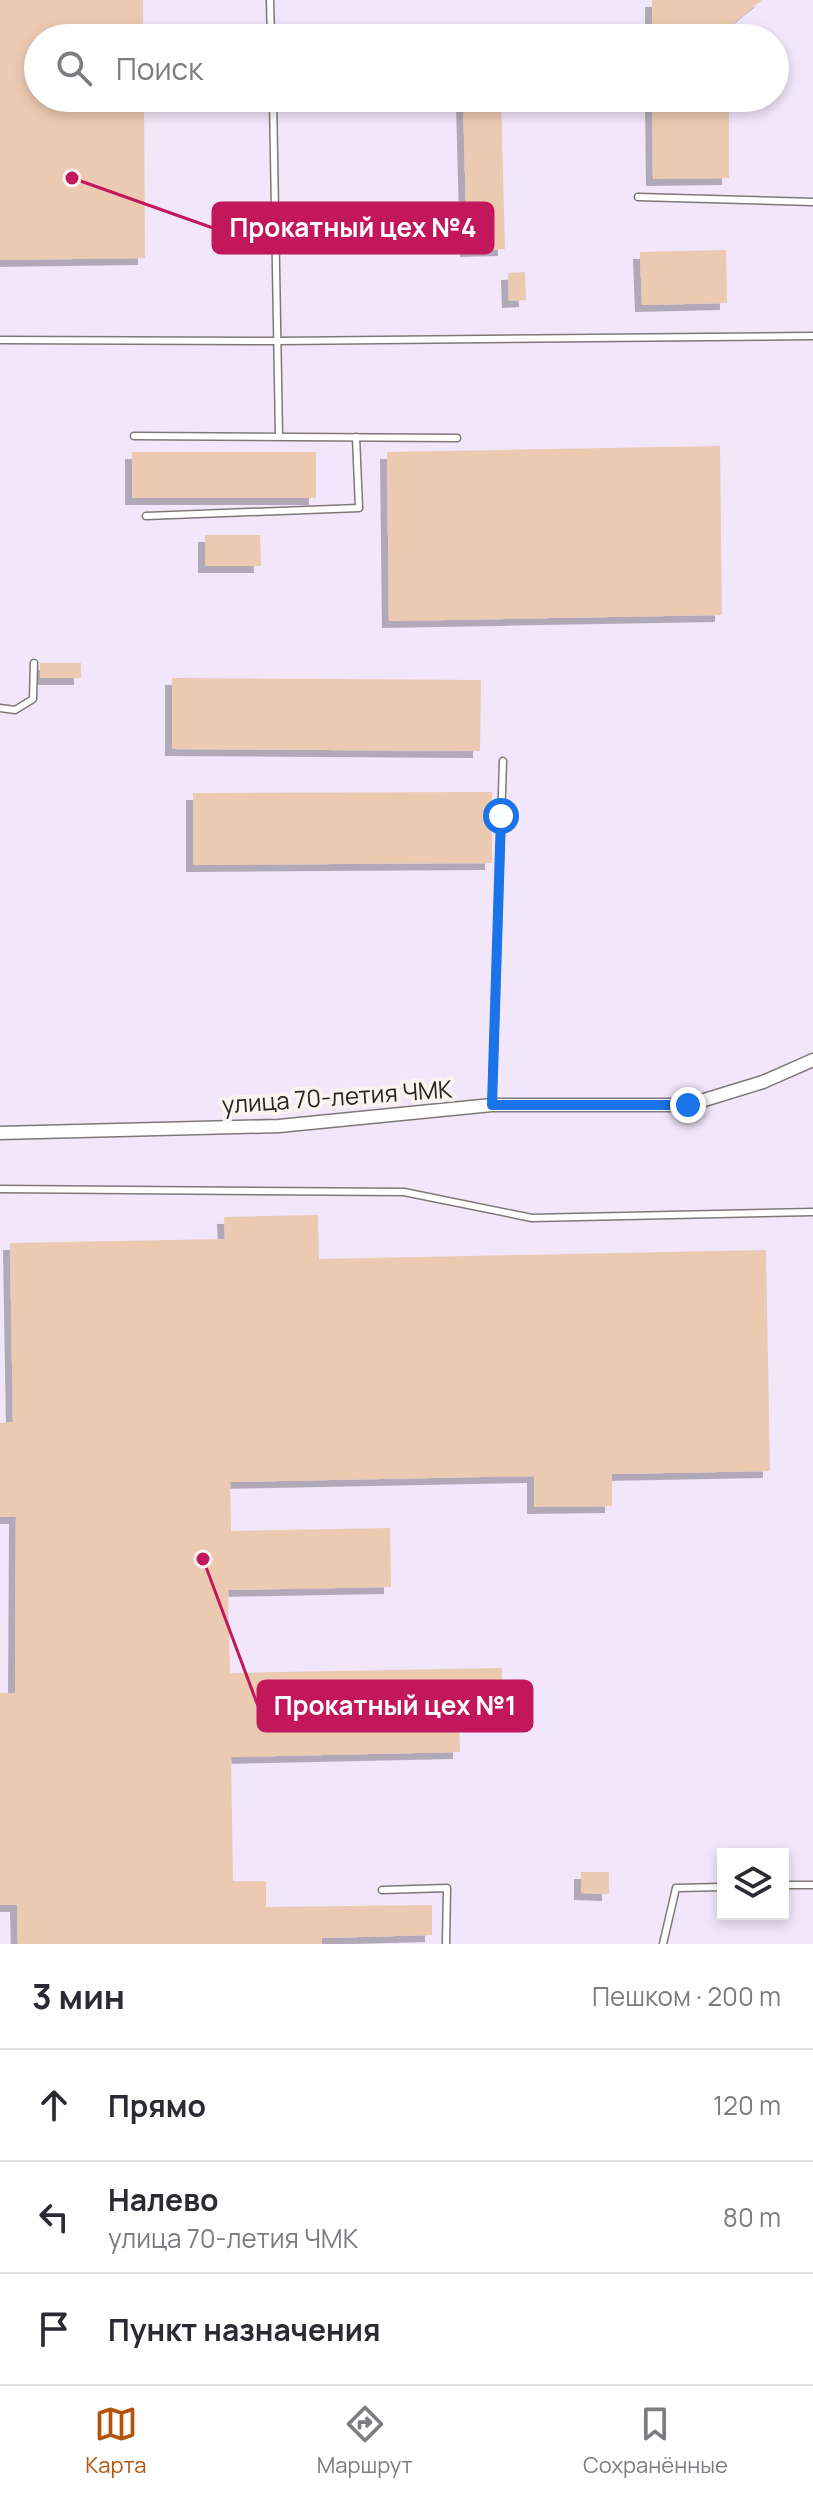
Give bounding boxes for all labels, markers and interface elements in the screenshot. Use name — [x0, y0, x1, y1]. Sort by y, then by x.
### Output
search box — [24, 24, 789, 112]
icon: search — [52, 46, 96, 90]
text: Поиск — [116, 48, 203, 89]
callout: Прокатный цех №4 — [213, 203, 493, 253]
text: Прокатный цех №4 — [229, 209, 477, 245]
route start — [483, 798, 519, 834]
street label: улица 70-летия ЧМК — [221, 1071, 454, 1121]
route end — [670, 1087, 706, 1123]
callout: Прокатный цех №1 — [258, 1681, 532, 1731]
text: Прокатный цех №1 — [274, 1687, 516, 1723]
map controls — [717, 1848, 789, 1920]
button: layers — [717, 1848, 789, 1920]
text: 3 мин — [32, 1973, 125, 2019]
text: Пешком · 200 m — [592, 1978, 781, 2014]
icon: ahead — [32, 2083, 76, 2127]
text: Прямо — [108, 2085, 206, 2126]
text: 120 m — [713, 2087, 781, 2123]
text: Налево — [108, 2179, 218, 2220]
icon: left — [32, 2195, 76, 2239]
text: 80 m — [723, 2199, 781, 2235]
text: улица 70-летия ЧМК — [108, 2220, 358, 2256]
icon: arrive — [32, 2307, 76, 2351]
text: Пункт назначения — [108, 2309, 381, 2350]
tab: Карта — [85, 2402, 146, 2480]
tab: Маршрут — [317, 2402, 413, 2480]
tab: Сохранённые — [583, 2402, 728, 2480]

